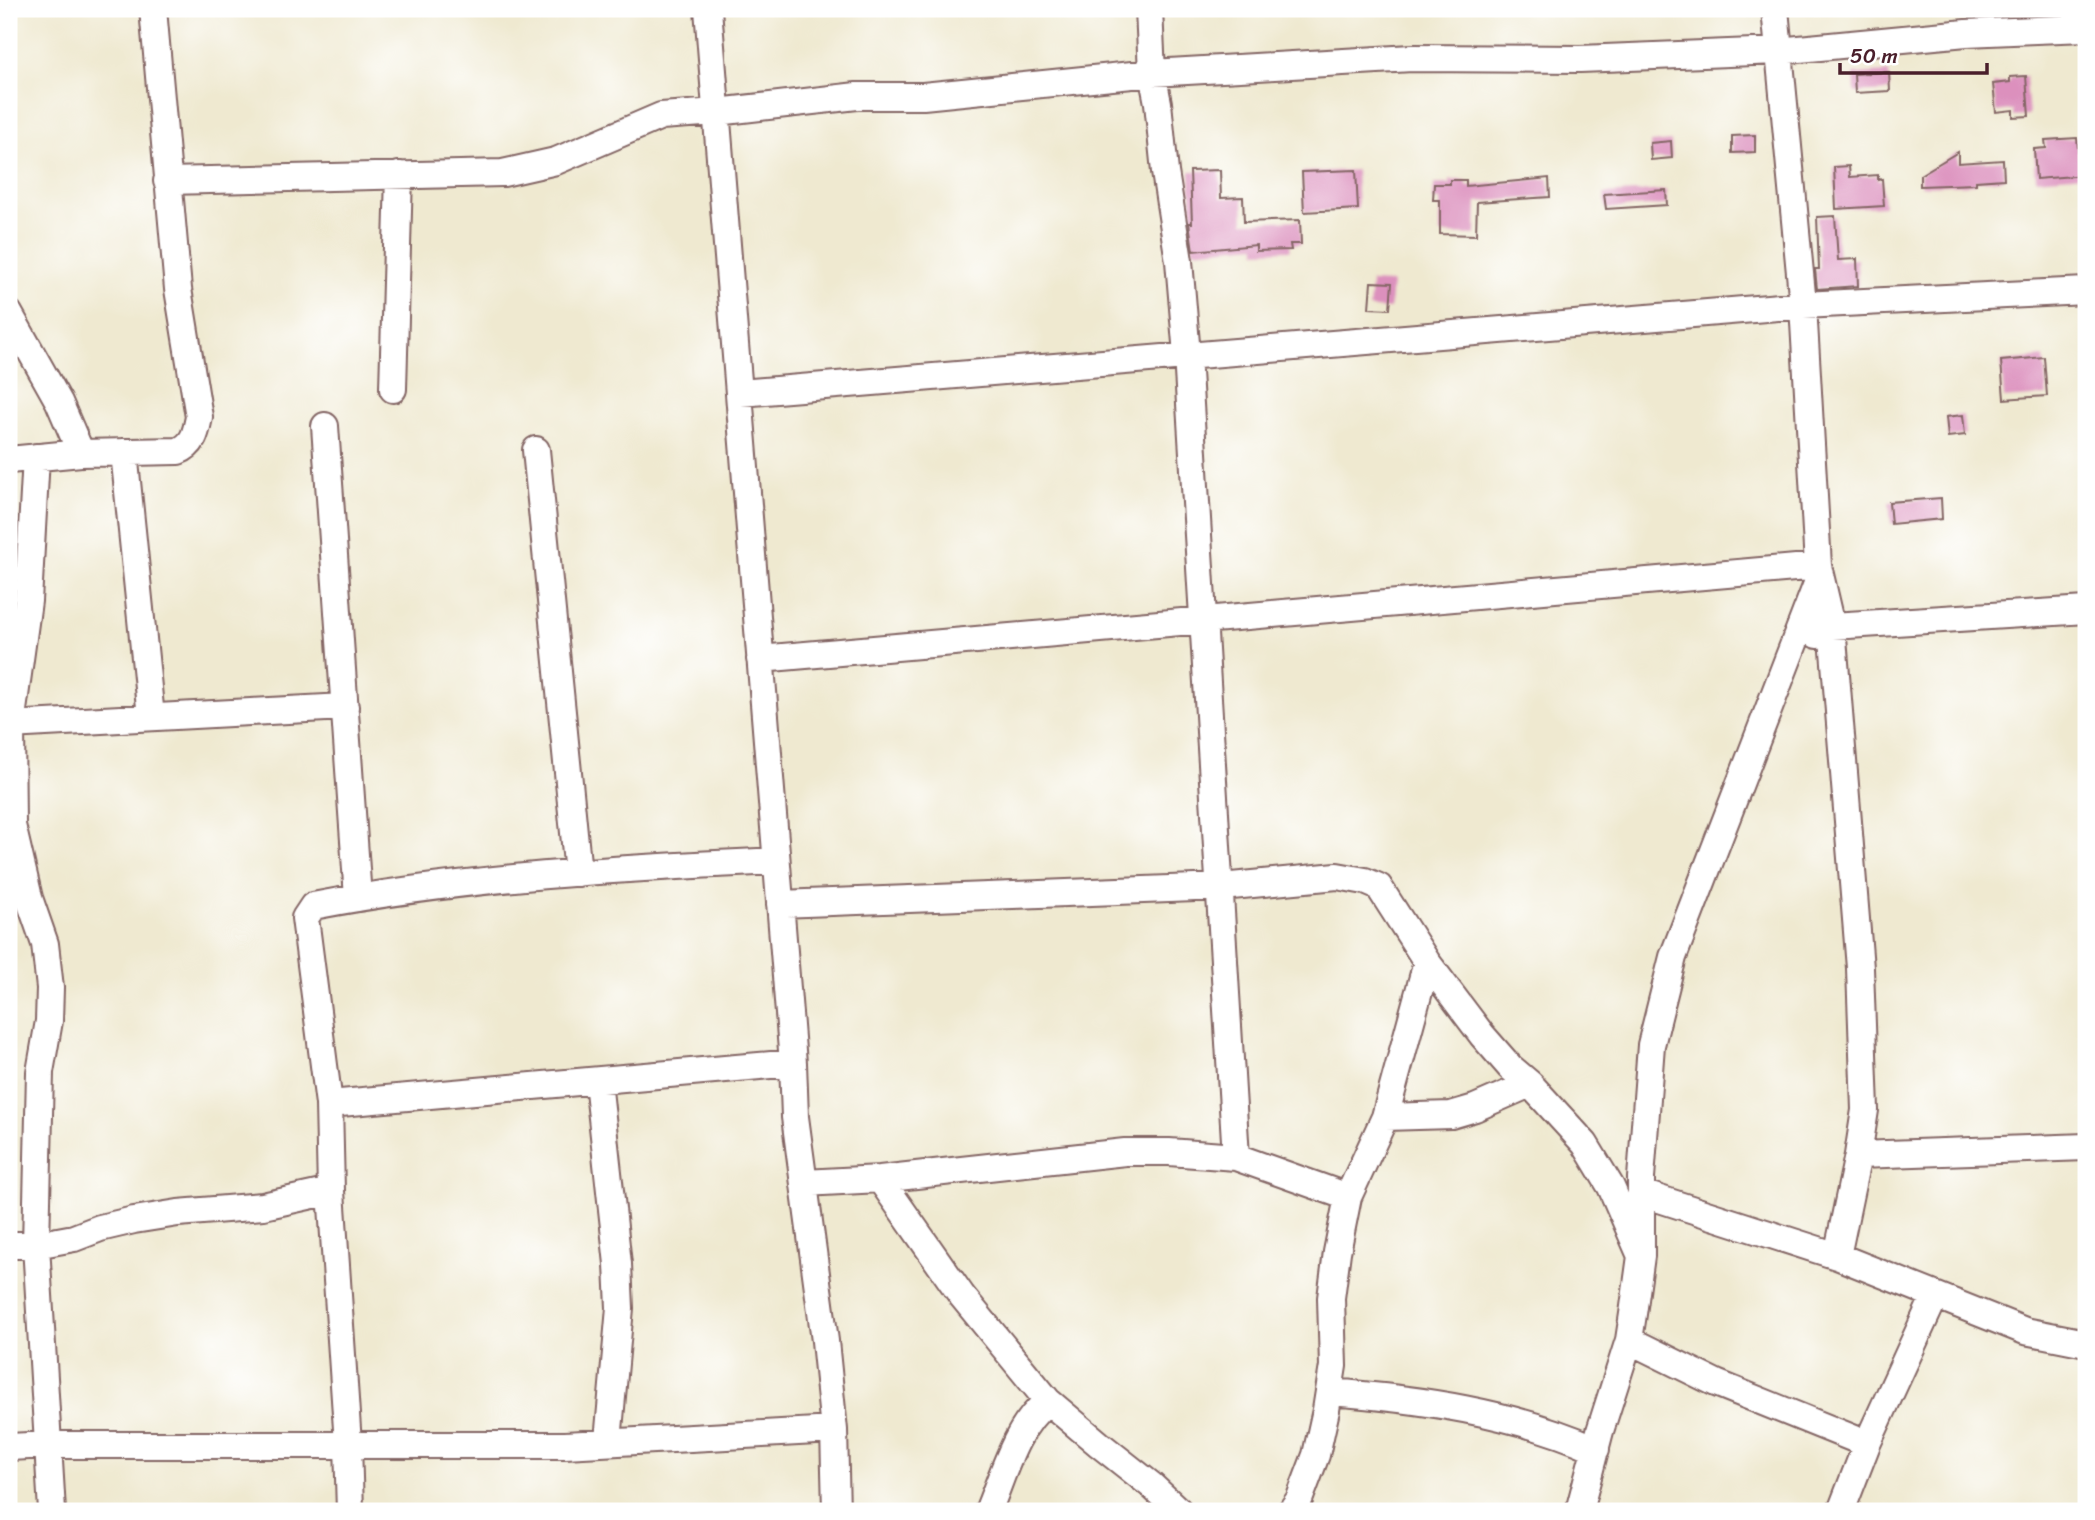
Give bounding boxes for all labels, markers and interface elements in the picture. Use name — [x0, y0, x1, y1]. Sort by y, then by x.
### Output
scale bar — [1840, 32, 1986, 76]
text: 50 m — [1850, 37, 1898, 75]

